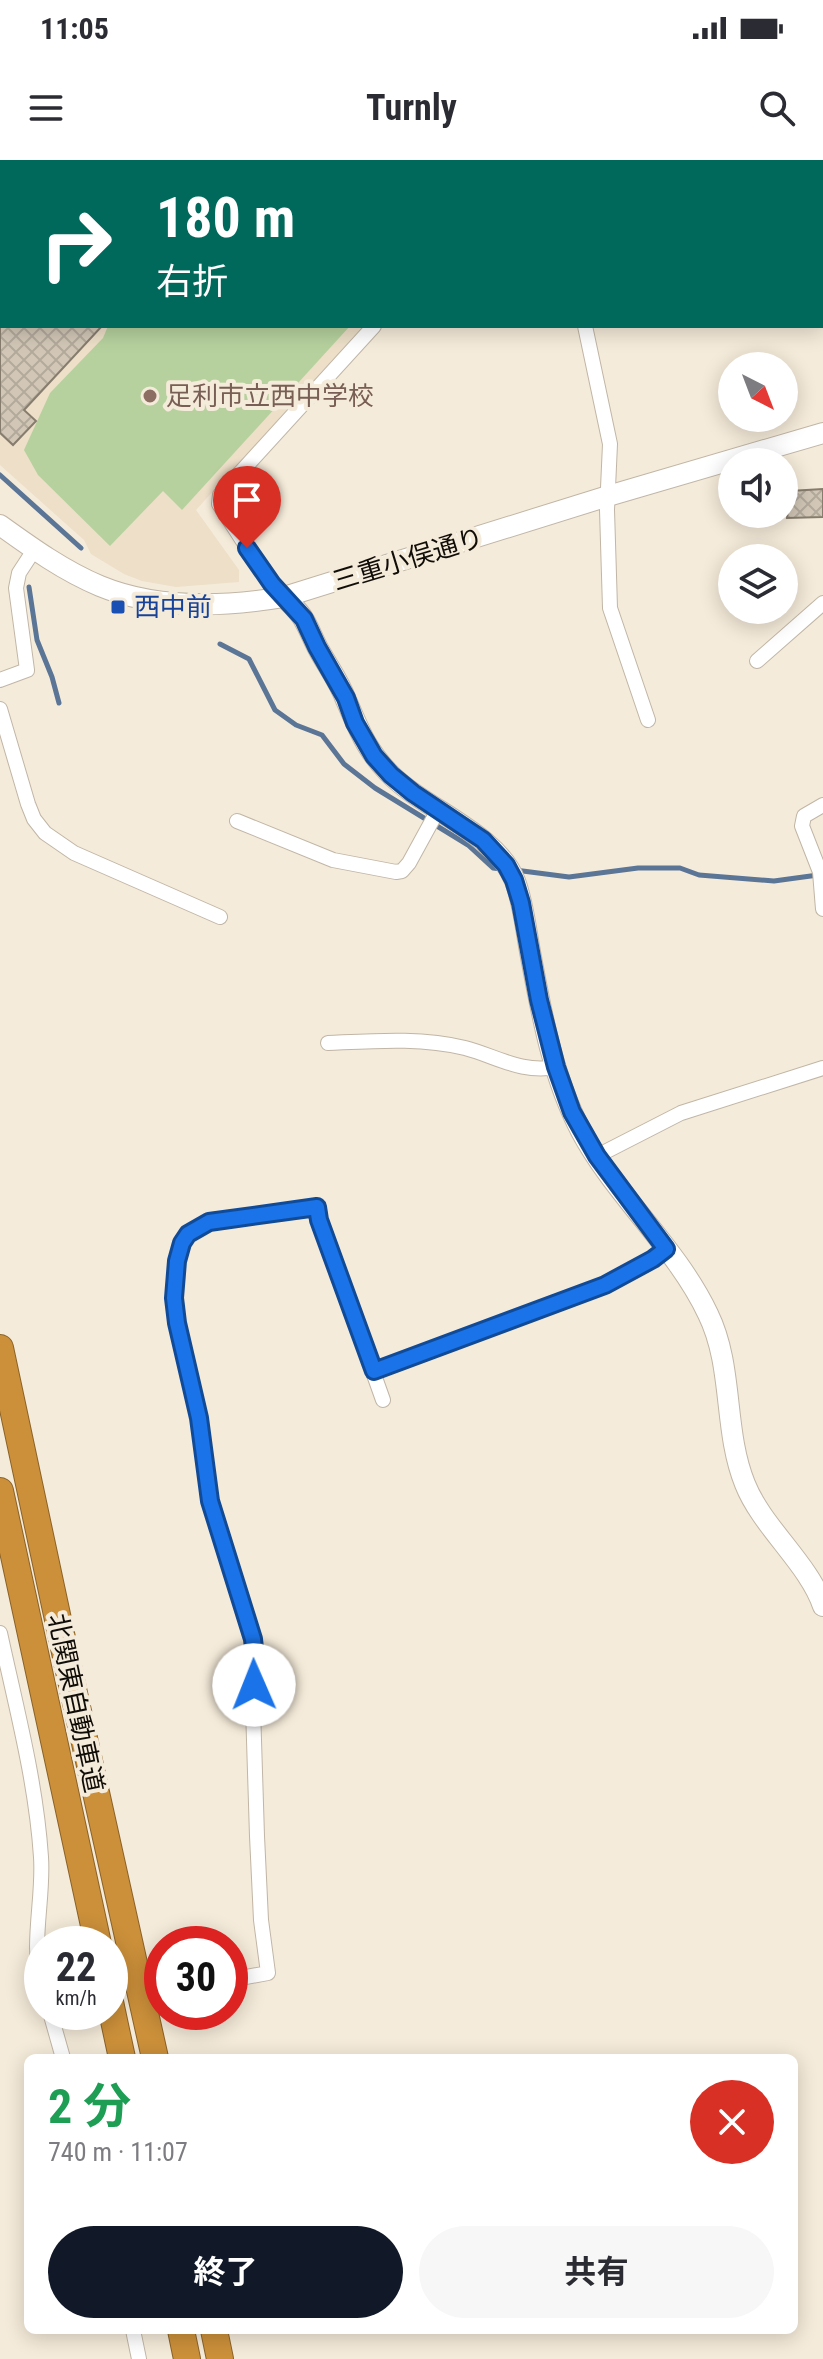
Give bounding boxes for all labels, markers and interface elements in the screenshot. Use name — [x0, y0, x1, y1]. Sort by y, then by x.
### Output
text: 11:05 — [40, 11, 109, 46]
icon: menu — [24, 86, 68, 130]
icon: search — [755, 86, 799, 130]
text: Turnly — [366, 87, 457, 129]
text: 180 m — [156, 185, 295, 251]
icon: right — [24, 192, 128, 296]
text: 右折 — [156, 261, 228, 303]
north arrow — [718, 352, 798, 432]
map controls — [718, 352, 798, 624]
place label: 足利市立西中学校 — [166, 381, 374, 411]
marker: 足利市立西中学校 — [141, 387, 159, 405]
button: sound — [718, 448, 798, 528]
pin — [213, 466, 281, 548]
icon: arrive — [225, 478, 269, 522]
street label: 三重小俣通り — [329, 522, 487, 596]
button: layers — [718, 544, 798, 624]
place label: 西中前 — [134, 592, 212, 622]
marker: 西中前 — [109, 598, 127, 616]
street label: 北関東自動車道 — [42, 1611, 110, 1795]
position arrow — [212, 1643, 296, 1727]
speed limit sign: 30 — [144, 1926, 248, 2030]
text: 22 — [56, 1944, 96, 1991]
text: km/h — [55, 1986, 97, 2010]
text: 2 分 — [48, 2078, 131, 2135]
button: close — [690, 2080, 774, 2164]
text: 740 m · 11:07 — [48, 2137, 188, 2167]
button: 終了 — [48, 2226, 403, 2318]
button: 共有 — [419, 2226, 774, 2318]

